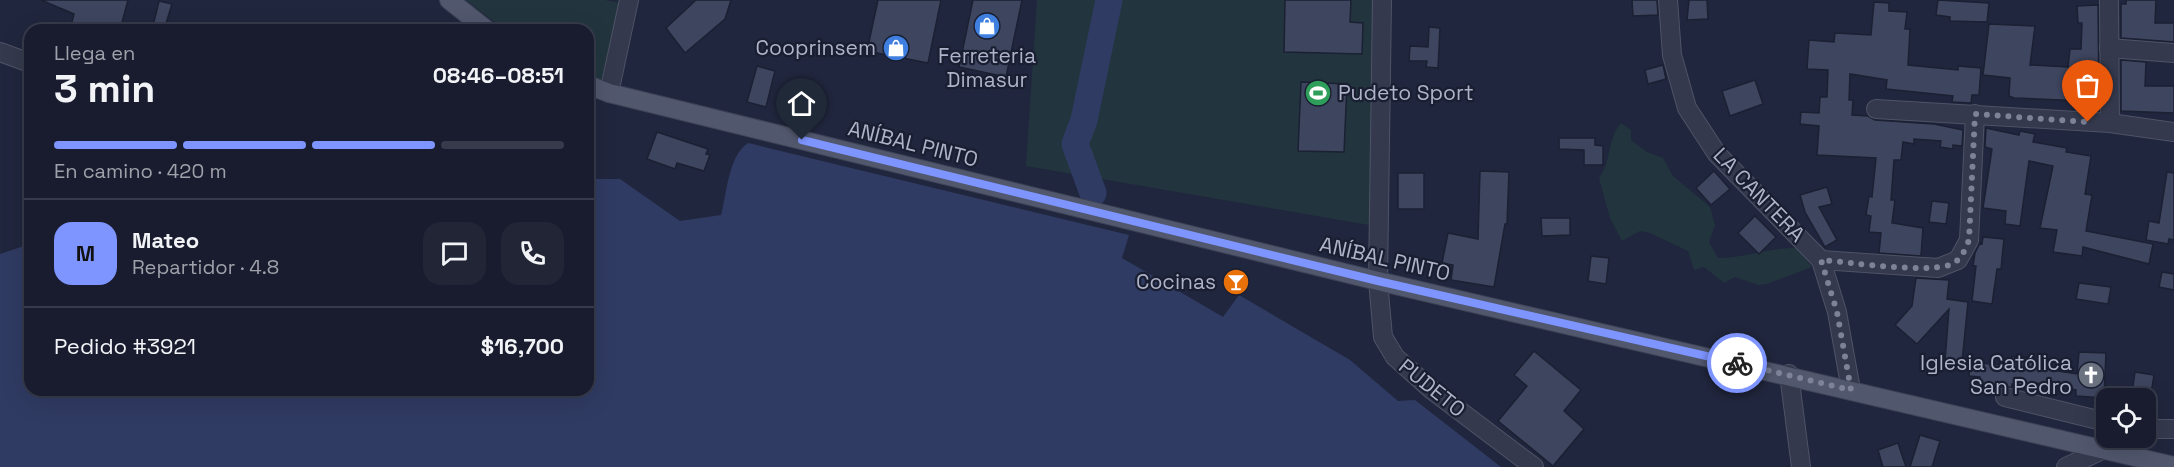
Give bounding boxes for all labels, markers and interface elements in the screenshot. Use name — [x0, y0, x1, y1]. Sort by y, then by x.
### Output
shop icon: Ferreteria Dimasur — [972, 11, 1002, 41]
shop icon: Cooprinsem — [881, 33, 911, 63]
place label: Cooprinsem — [756, 34, 876, 61]
text: Llega en — [54, 40, 135, 66]
place label: Ferreteria Dimasur — [938, 42, 1036, 93]
pin — [2062, 60, 2113, 122]
text: 08:46–08:51 — [433, 61, 564, 89]
text: 3 min — [54, 64, 155, 113]
icon: bag — [2071, 69, 2104, 102]
pin — [776, 78, 827, 140]
sports icon: Pudeto Sport — [1303, 78, 1333, 108]
place label: Pudeto Sport — [1338, 79, 1474, 106]
icon: home — [785, 87, 818, 120]
street label: ANÍBAL PINTO — [845, 114, 981, 173]
street label: LA CANTERA — [1708, 142, 1811, 248]
text: En camino · 420 m — [54, 158, 227, 184]
button: chat — [423, 222, 486, 285]
button: phone — [501, 222, 564, 285]
text: Mateo — [132, 226, 199, 254]
street label: ANÍBAL PINTO — [1317, 230, 1453, 287]
text: M — [76, 239, 95, 267]
text: Repartidor · 4.8 — [132, 254, 279, 280]
bar icon: Cocinas — [1221, 267, 1251, 297]
place label: Cocinas — [1136, 268, 1216, 295]
text: Pedido #3921 — [54, 332, 196, 360]
text: $16,700 — [481, 332, 564, 360]
courier — [1707, 333, 1767, 393]
icon: bike — [1721, 347, 1754, 380]
place label: Iglesia Católica San Pedro — [1920, 349, 2072, 400]
street label: PUDETO — [1393, 353, 1471, 423]
church icon: Iglesia Católica San Pedro — [2076, 360, 2106, 390]
map controls — [2096, 388, 2156, 448]
button: locate — [2096, 388, 2156, 448]

